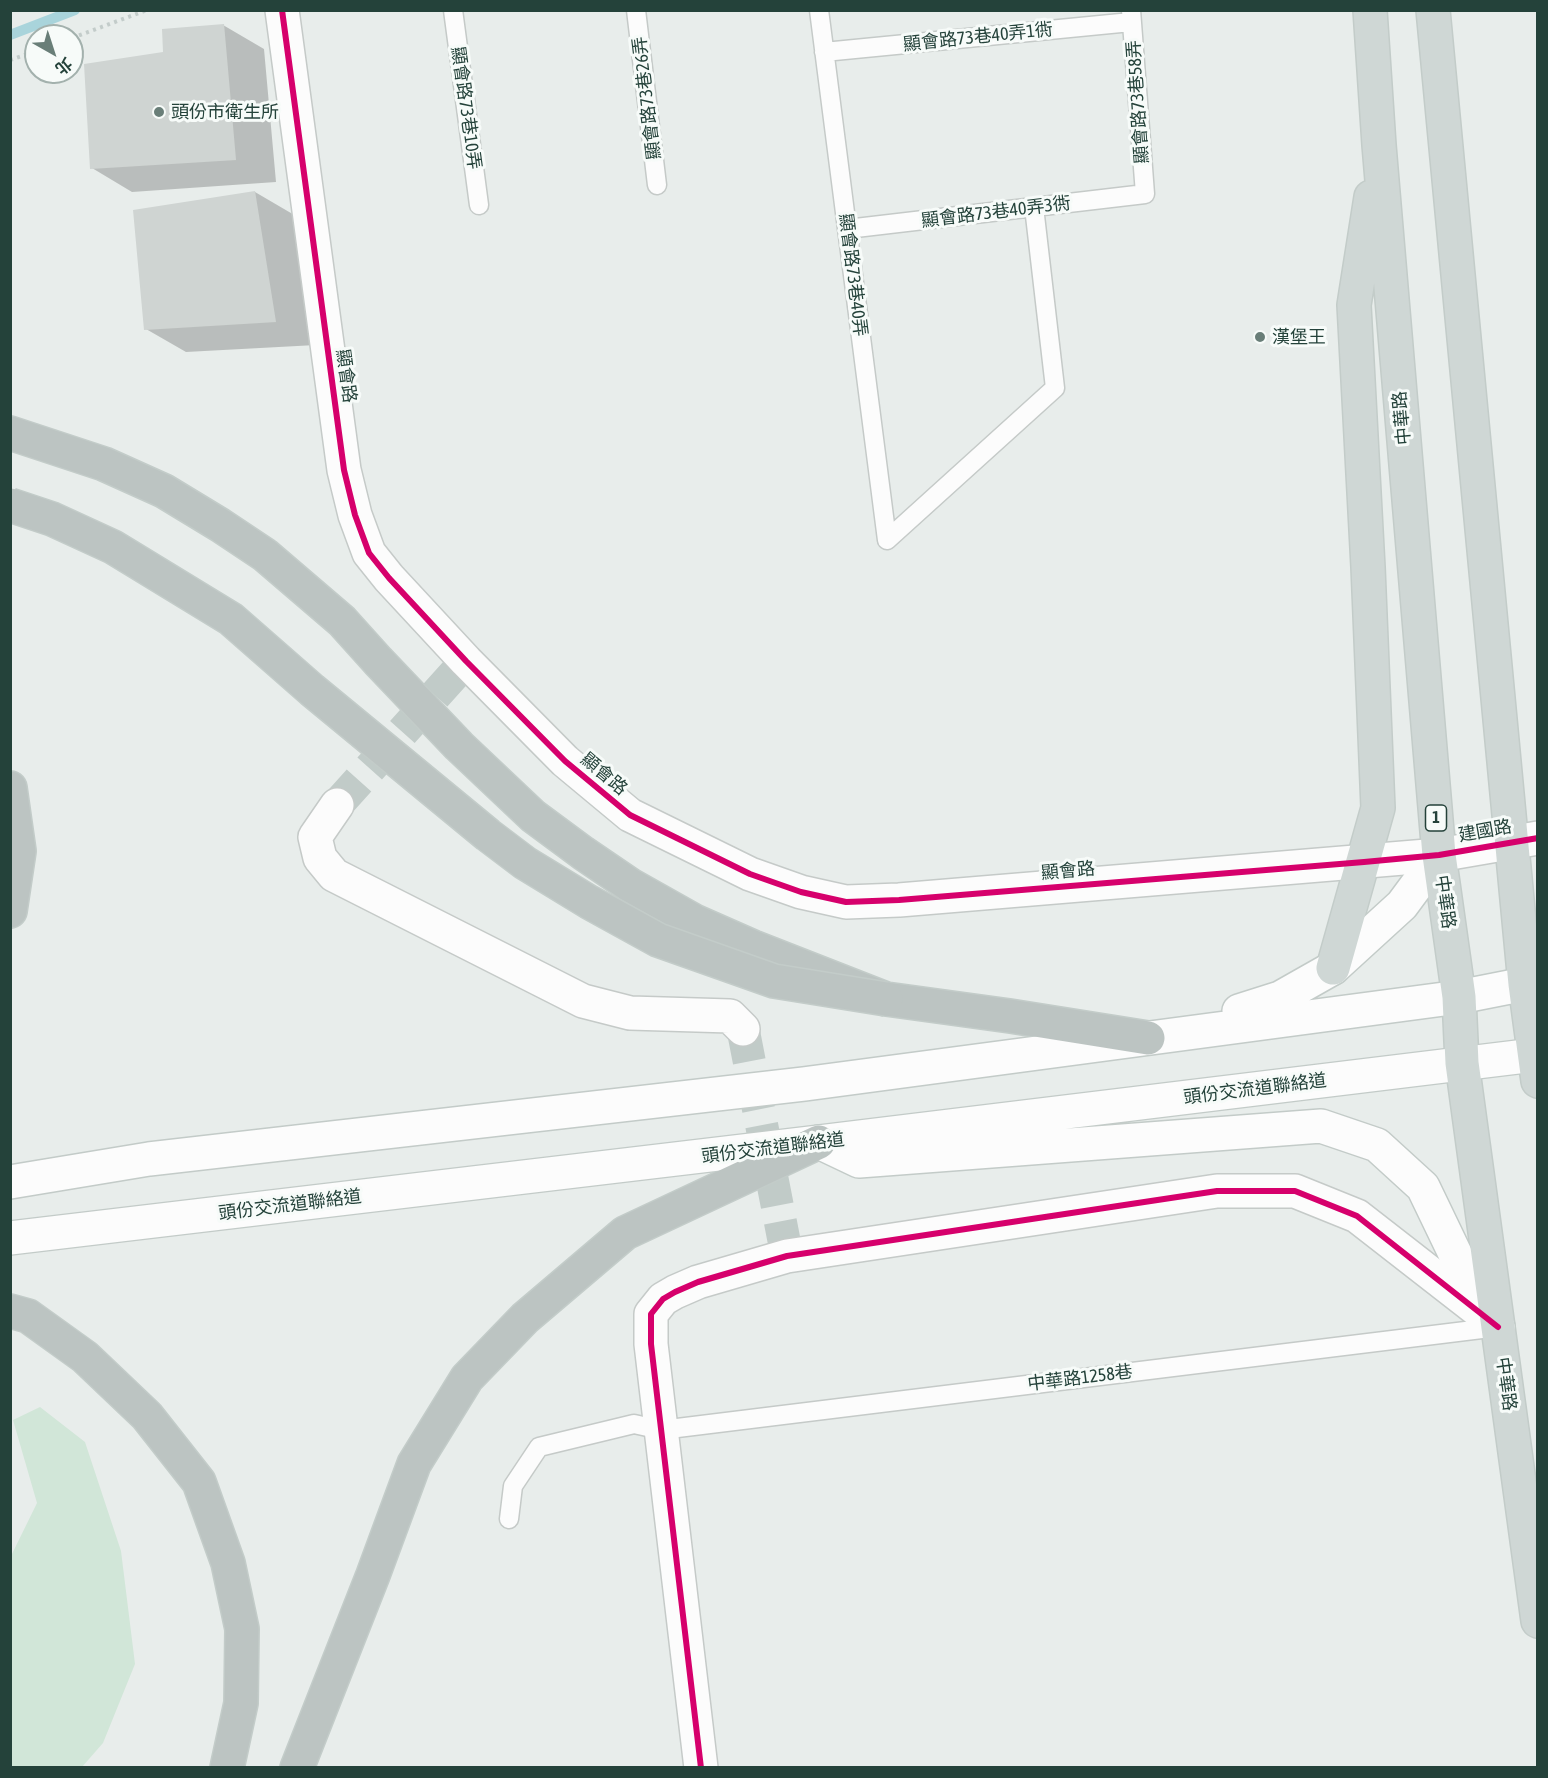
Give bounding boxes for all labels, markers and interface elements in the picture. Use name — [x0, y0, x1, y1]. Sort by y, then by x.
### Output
street label: 顯會路73巷40弄1衖 — [902, 18, 1054, 56]
north arrow — [24, 24, 84, 84]
street label: 顯會路73巷26弄 — [629, 35, 665, 161]
street label: 顯會路73巷58弄 — [1123, 39, 1153, 165]
street label: 顯會路73巷10弄 — [447, 45, 485, 171]
text: 北 — [52, 54, 76, 78]
place label: 頭份市衛生所 — [171, 101, 279, 123]
marker: 頭份市衛生所 — [152, 105, 166, 119]
street label: 顯會路73巷40弄3衖 — [920, 192, 1072, 232]
street label: 顯會路73巷40弄 — [835, 212, 871, 338]
place label: 漢堡王 — [1272, 326, 1326, 348]
marker: 漢堡王 — [1253, 330, 1267, 344]
street label: 顯會路 — [332, 348, 360, 404]
street label: 中華路 — [1389, 390, 1415, 446]
street label: 顯會路 — [576, 748, 632, 800]
road number: 1 — [1426, 805, 1446, 831]
street label: 建國路 — [1457, 816, 1513, 846]
street label: 顯會路 — [1040, 858, 1096, 884]
street label: 中華路 — [1431, 874, 1459, 930]
street label: 頭份交流道聯絡道 — [1182, 1070, 1328, 1108]
street label: 頭份交流道聯絡道 — [700, 1129, 846, 1167]
street label: 頭份交流道聯絡道 — [217, 1186, 363, 1224]
street label: 中華路 — [1492, 1356, 1520, 1412]
street label: 中華路1258巷 — [1026, 1361, 1134, 1395]

